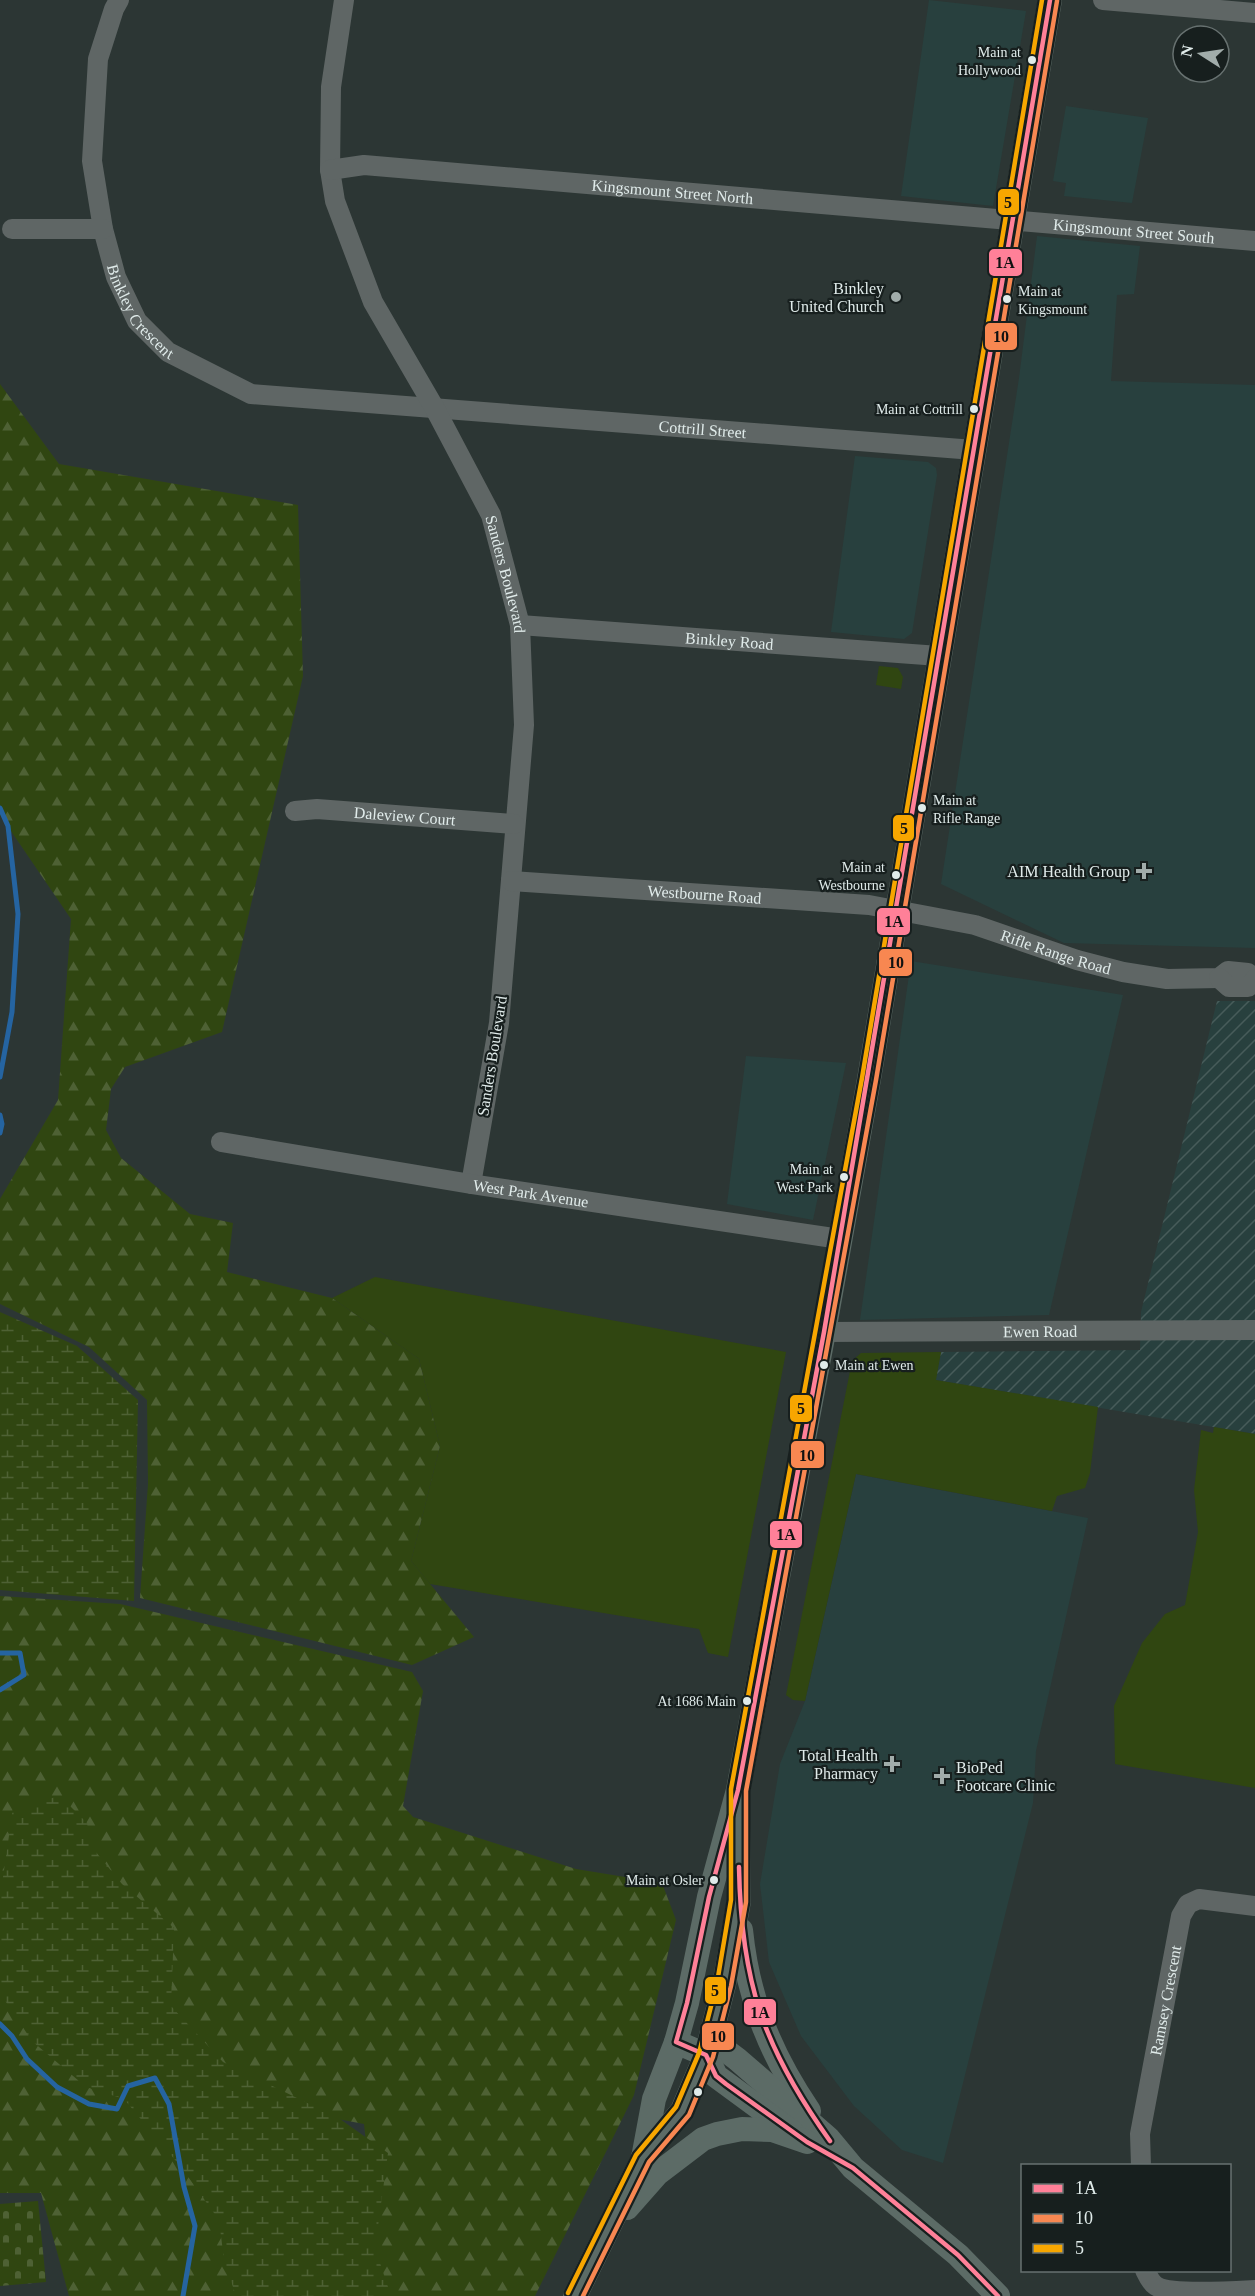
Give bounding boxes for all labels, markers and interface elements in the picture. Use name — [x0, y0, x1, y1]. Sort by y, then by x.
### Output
north arrow — [1171, 24, 1231, 84]
text: N — [1177, 43, 1196, 58]
place label: Main at Hollywood — [958, 45, 1021, 78]
marker: Main at Hollywood — [1026, 54, 1038, 66]
street label: Kingsmount Street North — [591, 176, 754, 207]
line badge: 5 — [997, 188, 1020, 216]
text: 5 — [1004, 194, 1012, 211]
street label: Kingsmount Street South — [1052, 215, 1215, 246]
line badge: 1A — [988, 248, 1023, 277]
text: 1A — [995, 254, 1015, 271]
street label: Binkley Crescent — [104, 262, 177, 362]
place label: Binkley United Church — [789, 280, 884, 315]
place label: Main at Kingsmount — [1018, 284, 1087, 317]
marker: Binkley United Church — [889, 290, 903, 304]
marker: Main at Kingsmount — [1001, 293, 1013, 305]
line badge: 10 — [984, 322, 1018, 351]
text: 10 — [993, 328, 1009, 345]
place label: Main at Cottrill — [876, 402, 963, 417]
marker: Main at Cottrill — [968, 403, 980, 415]
street label: Cottrill Street — [658, 417, 747, 441]
street label: Sanders Boulevard — [483, 513, 529, 633]
street label: Binkley Road — [685, 629, 774, 652]
place label: Main at Rifle Range — [933, 793, 1000, 826]
marker: Main at Rifle Range — [916, 802, 928, 814]
street label: Daleview Court — [353, 803, 457, 828]
line badge: 5 — [892, 814, 915, 842]
text: 5 — [900, 820, 908, 837]
place label: Main at Westbourne — [818, 860, 885, 893]
marker: AIM Health Group — [1135, 862, 1153, 880]
place label: AIM Health Group — [1007, 863, 1130, 881]
marker: Main at Westbourne — [890, 869, 902, 881]
street label: Westbourne Road — [647, 882, 762, 906]
line badge: 1A — [876, 907, 911, 936]
text: 1A — [884, 913, 904, 930]
street label: Rifle Range Road — [999, 926, 1113, 977]
line badge: 10 — [878, 948, 913, 977]
text: 10 — [888, 954, 904, 971]
street label: Sanders Boulevard — [474, 995, 510, 1117]
place label: Main at West Park — [776, 1162, 833, 1195]
marker: Main at West Park — [838, 1171, 850, 1183]
street label: West Park Avenue — [472, 1176, 590, 1210]
street label: Ewen Road — [1003, 1322, 1077, 1340]
place label: Main at Ewen — [835, 1358, 914, 1373]
marker: Main at Ewen — [818, 1359, 830, 1371]
line badge: 5 — [789, 1394, 813, 1423]
text: 5 — [797, 1400, 805, 1417]
line badge: 10 — [790, 1440, 825, 1469]
text: 10 — [799, 1447, 815, 1464]
line badge: 1A — [769, 1520, 803, 1549]
text: 1A — [776, 1526, 796, 1543]
place label: At 1686 Main — [657, 1694, 736, 1709]
marker: At 1686 Main — [741, 1695, 753, 1707]
place label: Total Health Pharmacy — [799, 1747, 878, 1783]
marker: Total Health Pharmacy — [883, 1755, 901, 1773]
place label: BioPed Footcare Clinic — [956, 1759, 1055, 1794]
marker: BioPed Footcare Clinic — [933, 1767, 951, 1785]
place label: Main at Osler — [626, 1873, 703, 1888]
marker: Main at Osler — [708, 1874, 720, 1886]
street label: Ramsey Crescent — [1146, 1943, 1184, 2057]
line badge: 5 — [704, 1976, 727, 2005]
text: 5 — [711, 1982, 719, 1999]
line badge: 1A — [743, 1998, 777, 2026]
text: 1A — [750, 2004, 770, 2021]
line badge: 10 — [701, 2022, 735, 2051]
text: 10 — [710, 2028, 726, 2045]
unlabelled marker — [692, 2086, 704, 2098]
legend — [1021, 2164, 1231, 2272]
text: 1A — [1075, 2178, 1097, 2198]
text: 10 — [1075, 2208, 1093, 2228]
text: 5 — [1075, 2238, 1084, 2258]

